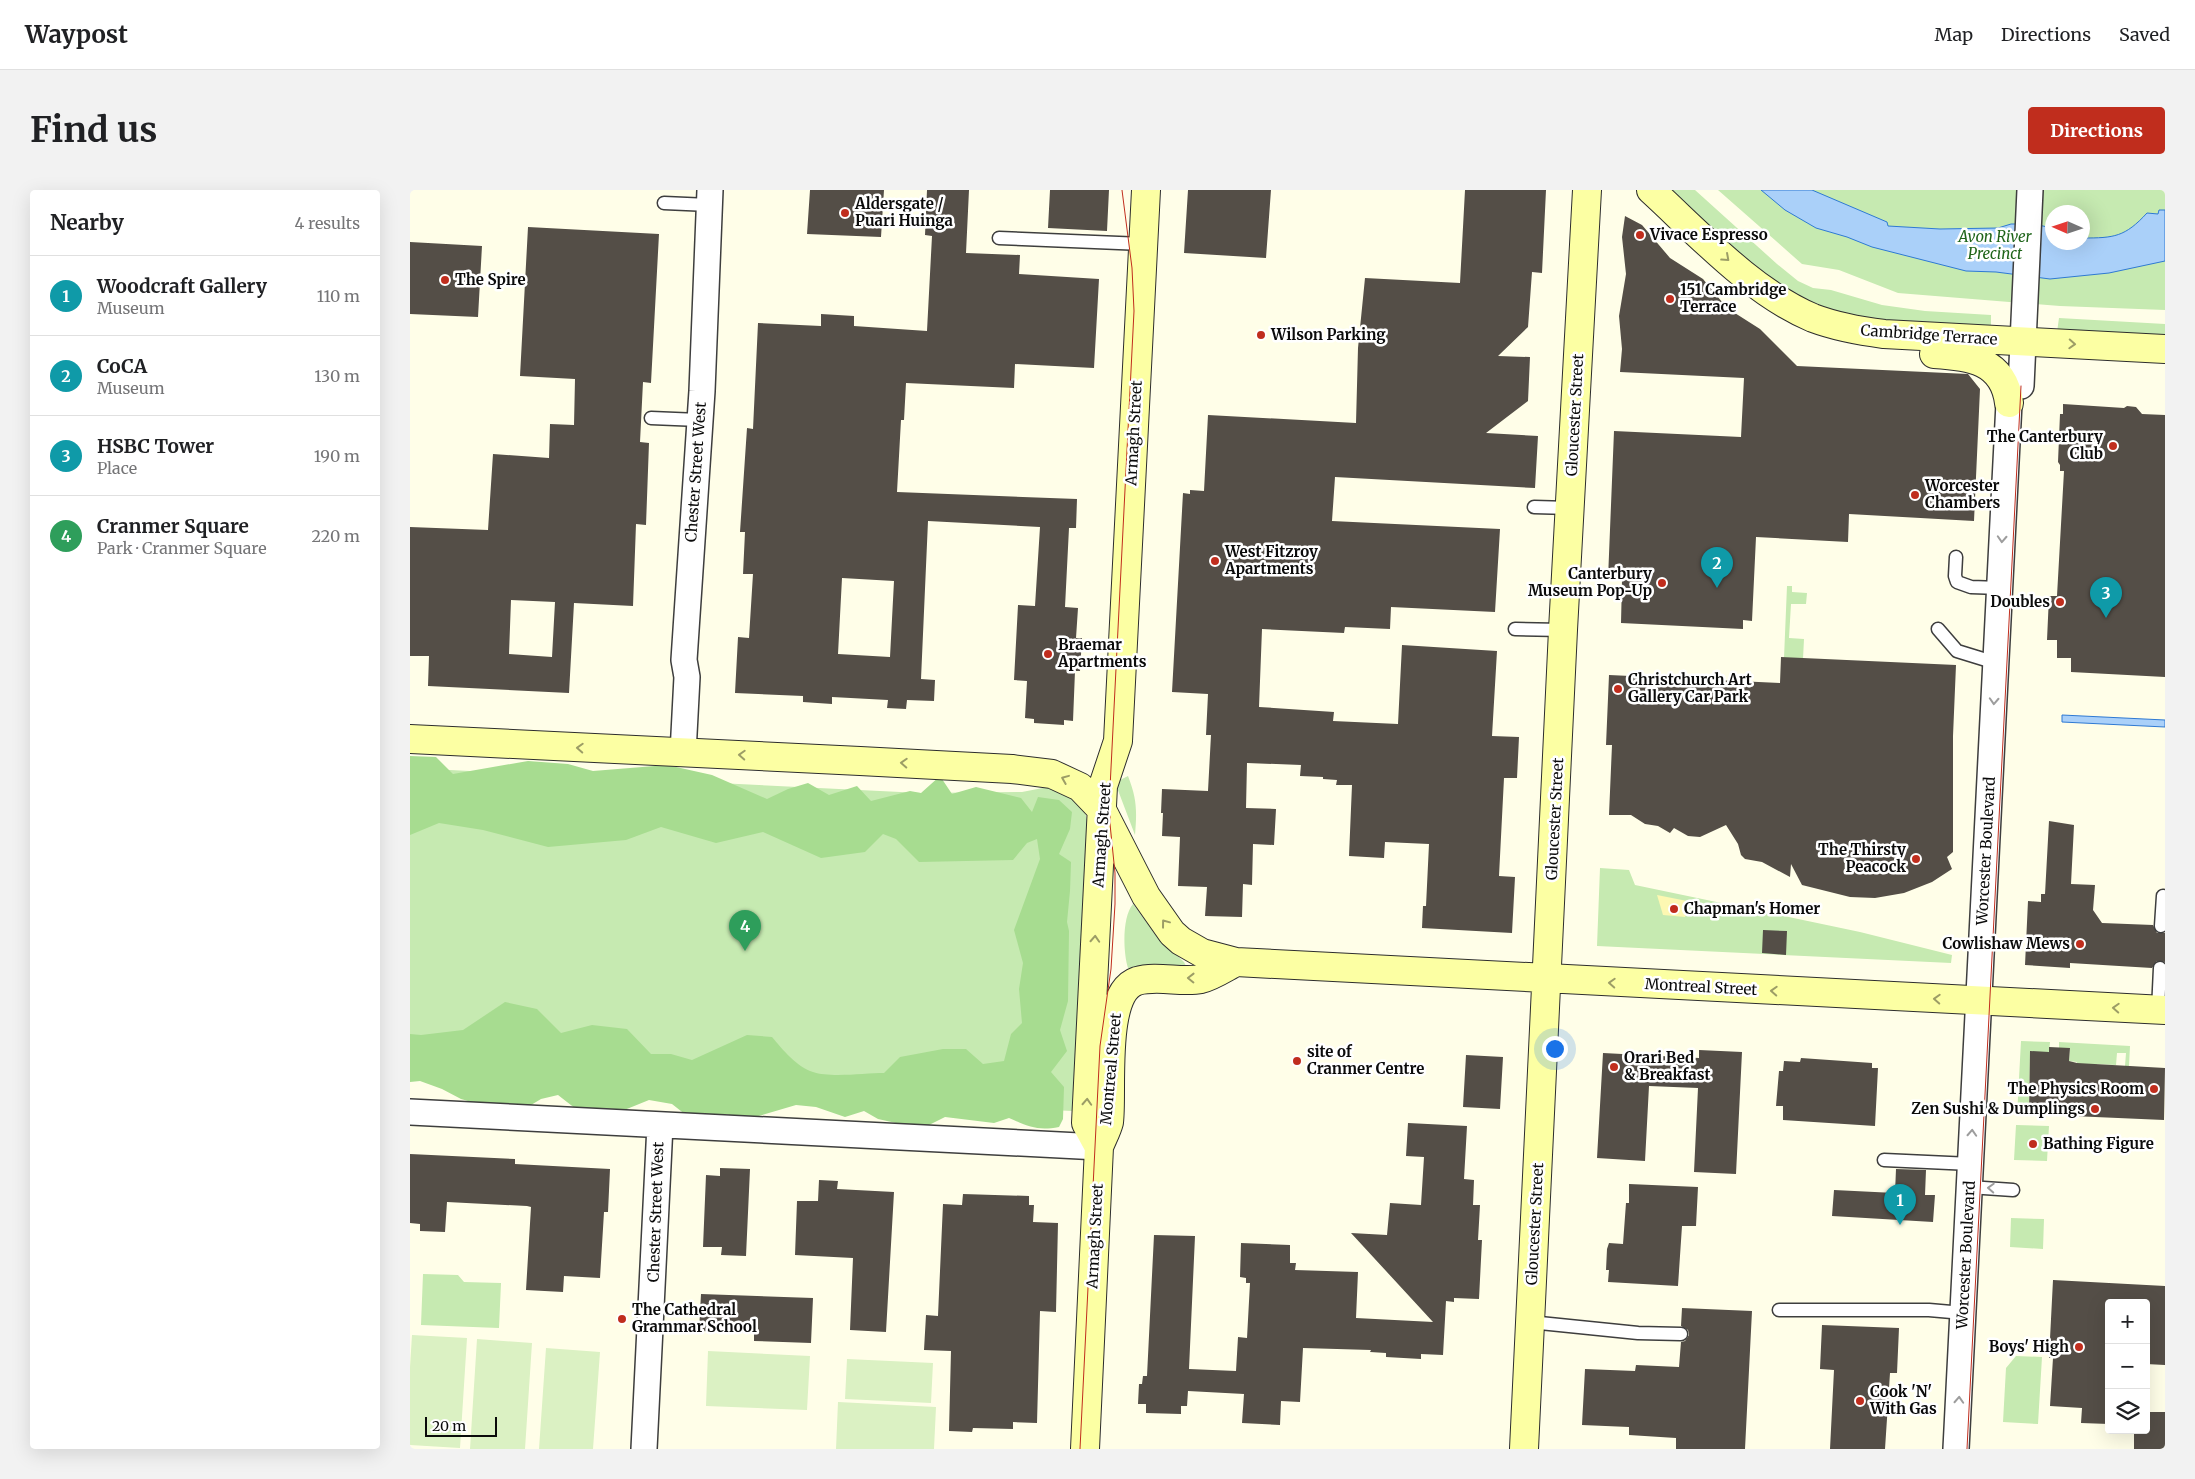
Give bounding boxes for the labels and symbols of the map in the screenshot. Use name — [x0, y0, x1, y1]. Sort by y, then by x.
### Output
place label: Aldersgate / Puari Huinga — [854, 194, 954, 230]
north arrow — [2045, 205, 2090, 250]
marker: Aldersgate / Puari Huinga — [839, 207, 851, 219]
place label: Vivace Espresso — [1649, 225, 1768, 244]
park label: Avon River Precinct — [1957, 227, 2033, 263]
marker: Vivace Espresso — [1634, 229, 1646, 241]
one-way arrow — [1720, 252, 1729, 261]
place label: The Spire — [455, 270, 526, 289]
marker: The Spire — [439, 274, 451, 286]
place label: 151 Cambridge Terrace — [1680, 280, 1786, 316]
marker: 151 Cambridge Terrace — [1664, 293, 1676, 305]
street label: Cambridge Terrace — [1860, 320, 1998, 349]
place label: Wilson Parking — [1270, 325, 1386, 344]
marker: Wilson Parking — [1255, 329, 1267, 341]
one-way arrow — [2068, 339, 2076, 350]
street label: Gloucester Street — [1562, 353, 1587, 477]
street label: Armagh Street — [1121, 380, 1146, 487]
street label: Chester Street West — [681, 401, 710, 543]
place label: The Canterbury Club — [1987, 427, 2103, 463]
marker: The Canterbury Club — [2107, 440, 2119, 452]
place label: Worcester Chambers — [1924, 476, 2001, 512]
marker: Worcester Chambers — [1909, 489, 1921, 501]
one-way arrow — [1997, 535, 2008, 543]
place label: West Fitzroy Apartments — [1224, 542, 1318, 578]
pin: 2 — [1701, 547, 1733, 588]
marker: West Fitzroy Apartments — [1209, 555, 1221, 567]
place label: Canterbury Museum Pop-Up — [1528, 564, 1652, 600]
marker: Canterbury Museum Pop-Up — [1656, 577, 1668, 589]
pin: 3 — [2090, 577, 2122, 618]
place label: Doubles — [1990, 592, 2050, 611]
marker: Doubles — [2054, 596, 2066, 608]
place label: Braemar Apartments — [1057, 635, 1147, 671]
marker: Braemar Apartments — [1042, 648, 1054, 660]
place label: Christchurch Art Gallery Car Park — [1628, 670, 1752, 706]
marker: Christchurch Art Gallery Car Park — [1612, 683, 1624, 695]
one-way arrow — [1988, 697, 1999, 705]
one-way arrow — [575, 742, 583, 753]
one-way arrow — [738, 750, 746, 761]
street label: Gloucester Street — [1542, 757, 1567, 881]
one-way arrow — [900, 758, 908, 769]
one-way arrow — [1061, 775, 1070, 786]
street label: Worcester Boulevard — [1972, 776, 1999, 927]
street label: Armagh Street — [1088, 782, 1115, 889]
place label: The Thirsty Peacock — [1818, 840, 1906, 876]
marker: The Thirsty Peacock — [1910, 853, 1922, 865]
place label: Chapman's Homer — [1684, 899, 1820, 918]
marker: Chapman's Homer — [1668, 903, 1680, 915]
pin: 4 — [729, 910, 761, 951]
one-way arrow — [1162, 919, 1171, 929]
place label: Cowlishaw Mews — [1943, 934, 2070, 953]
one-way arrow — [1090, 935, 1101, 943]
marker: Cowlishaw Mews — [2074, 938, 2086, 950]
one-way arrow — [1187, 973, 1195, 984]
street label: Montreal Street — [1644, 974, 1758, 999]
one-way arrow — [1608, 978, 1616, 988]
one-way arrow — [1770, 985, 1778, 996]
one-way arrow — [1932, 993, 1940, 1004]
one-way arrow — [2112, 1002, 2120, 1013]
street label: Montreal Street — [1096, 1012, 1125, 1126]
your location — [1542, 1036, 1568, 1062]
place label: site of Cranmer Centre — [1307, 1042, 1424, 1078]
place label: Orari Bed & Breakfast — [1624, 1048, 1711, 1084]
marker: site of Cranmer Centre — [1291, 1055, 1303, 1067]
marker: Orari Bed & Breakfast — [1608, 1061, 1620, 1073]
place label: The Physics Room — [2008, 1079, 2144, 1098]
marker: The Physics Room — [2148, 1083, 2160, 1095]
one-way arrow — [1082, 1097, 1092, 1105]
place label: Zen Sushi & Dumplings — [1911, 1099, 2085, 1118]
marker: Zen Sushi & Dumplings — [2089, 1103, 2101, 1115]
one-way arrow — [1967, 1129, 1978, 1137]
place label: Bathing Figure — [2043, 1134, 2154, 1153]
marker: Bathing Figure — [2027, 1138, 2039, 1150]
street label: Chester Street West — [644, 1141, 667, 1283]
street label: Gloucester Street — [1522, 1162, 1547, 1286]
street label: Worcester Boulevard — [1952, 1180, 1979, 1331]
street label: Armagh Street — [1082, 1183, 1107, 1290]
one-way arrow — [1987, 1183, 1995, 1194]
pin: 1 — [1884, 1184, 1916, 1225]
place label: The Cathedral Grammar School — [632, 1300, 757, 1336]
marker: The Cathedral Grammar School — [616, 1313, 628, 1325]
place label: Boys' High — [1989, 1337, 2069, 1356]
marker: Boys' High — [2073, 1341, 2085, 1353]
place label: Cook 'N' With Gas — [1869, 1382, 1937, 1418]
marker: Cook 'N' With Gas — [1854, 1395, 1866, 1407]
one-way arrow — [1953, 1396, 1964, 1404]
scale bar — [425, 1414, 498, 1437]

